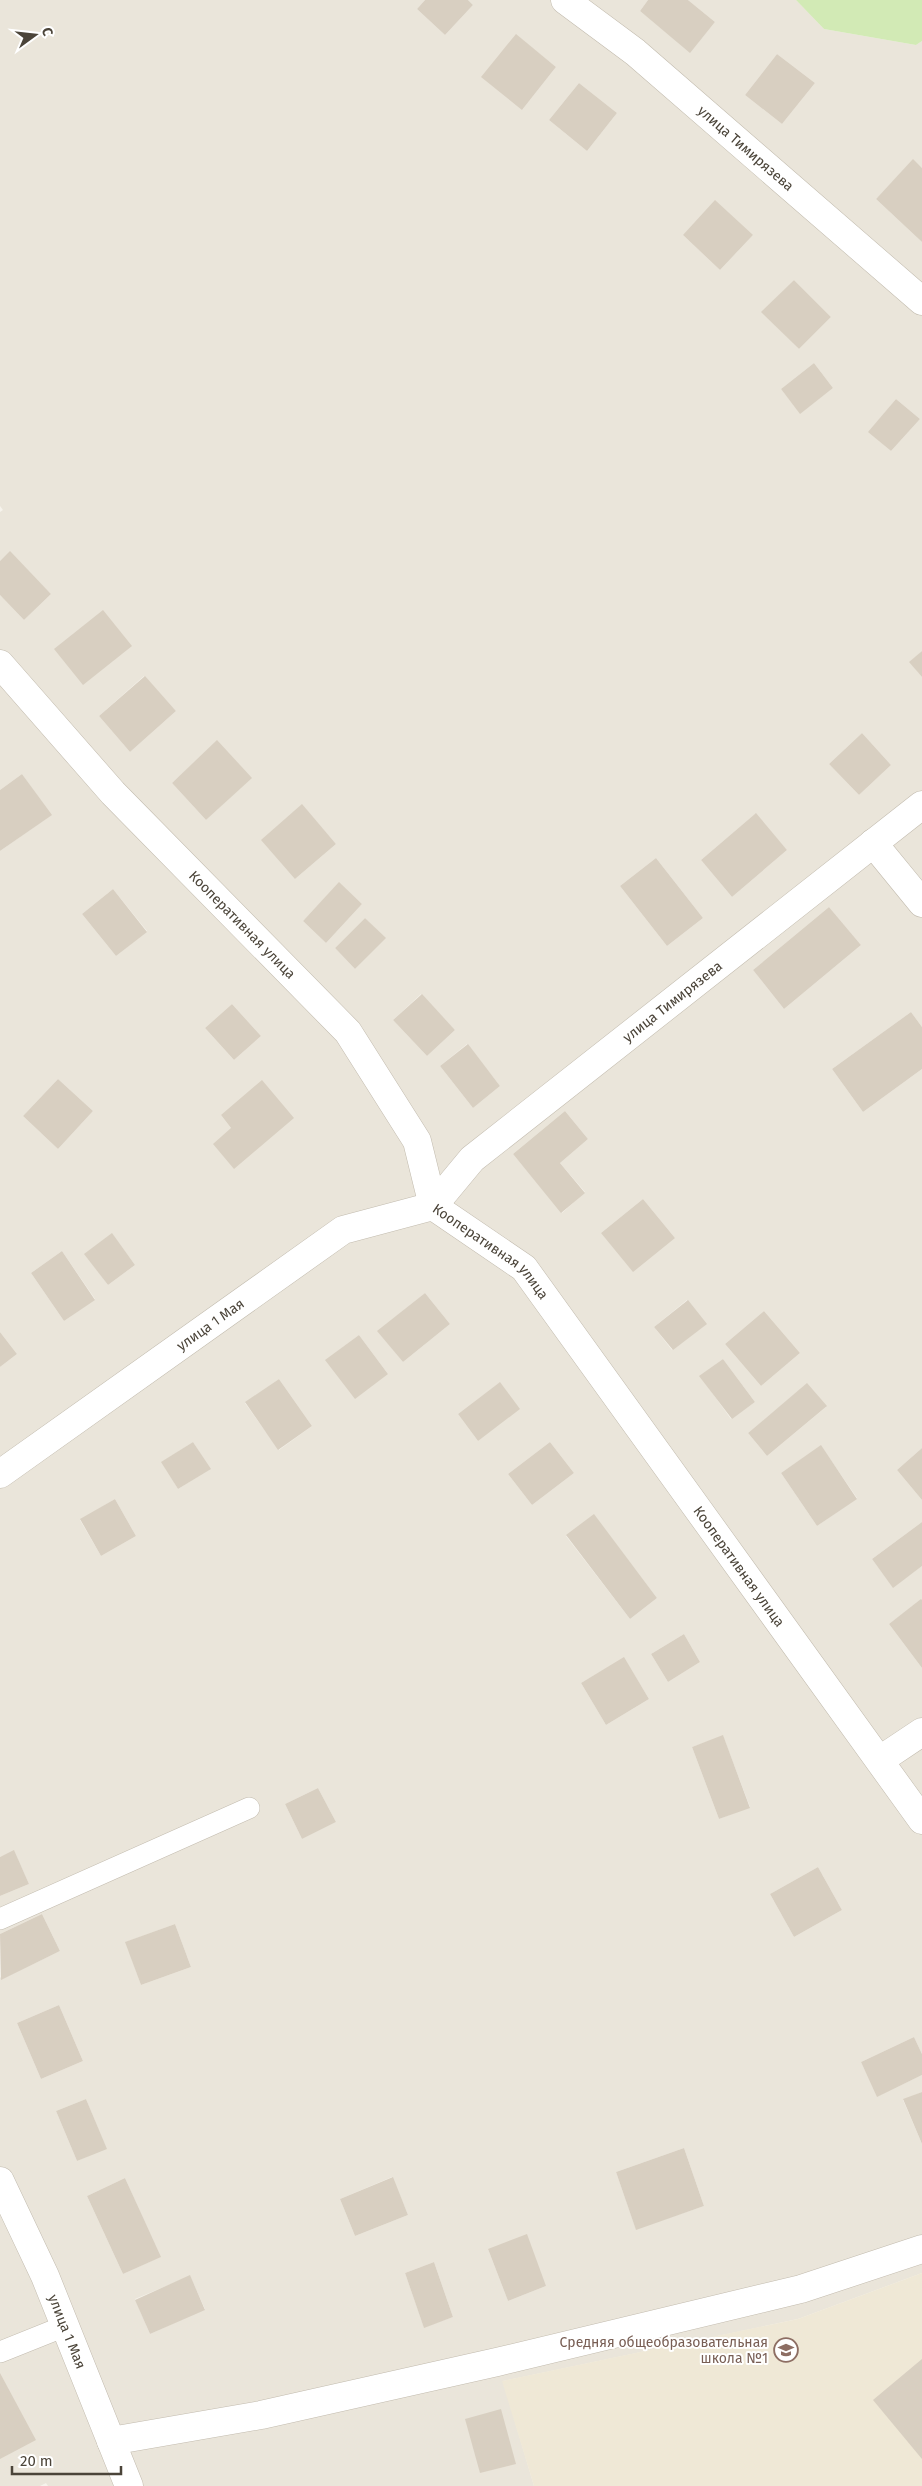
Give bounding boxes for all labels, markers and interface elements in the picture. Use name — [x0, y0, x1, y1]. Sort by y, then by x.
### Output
north arrow — [10, 10, 60, 60]
text: С — [38, 26, 56, 38]
street label: улица Тимирязева — [694, 102, 797, 195]
street label: Кооперативная улица — [185, 867, 299, 983]
street label: улица Тимирязева — [620, 957, 726, 1046]
street label: Кооперативная улица — [429, 1200, 552, 1303]
street label: улица 1 Мая — [173, 1295, 248, 1355]
street label: Кооперативная улица — [689, 1503, 788, 1630]
street label: улица 1 Мая — [44, 2292, 89, 2372]
place label: Средняя общеобразовательная школа №1 — [560, 2334, 768, 2367]
school or university icon: Средняя общеобразовательная школа №1 — [773, 2337, 799, 2363]
scale bar — [12, 2444, 121, 2476]
text: 20 m — [20, 2452, 53, 2470]

